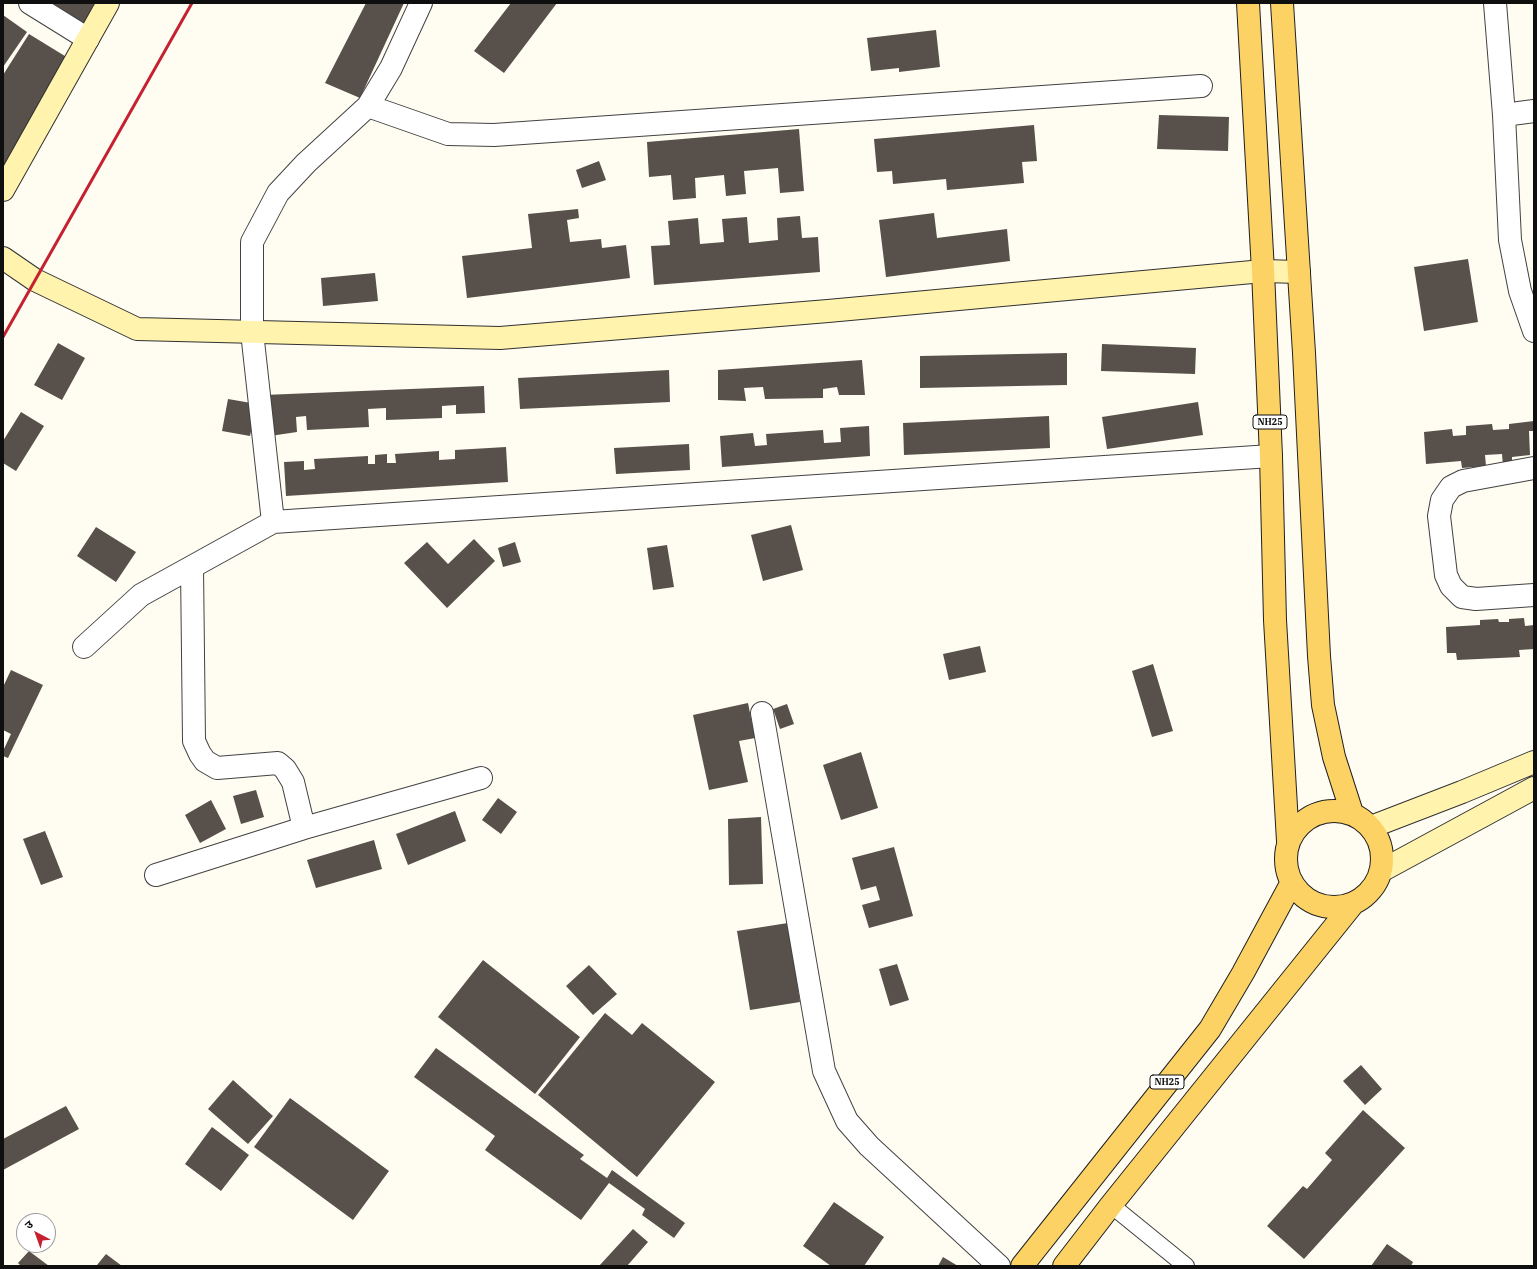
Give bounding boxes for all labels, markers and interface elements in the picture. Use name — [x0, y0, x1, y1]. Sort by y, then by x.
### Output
road number: NH25 — [1253, 415, 1287, 429]
road number: NH25 — [1150, 1075, 1184, 1089]
north arrow — [16, 1213, 56, 1253]
text: उ — [22, 1217, 36, 1232]

